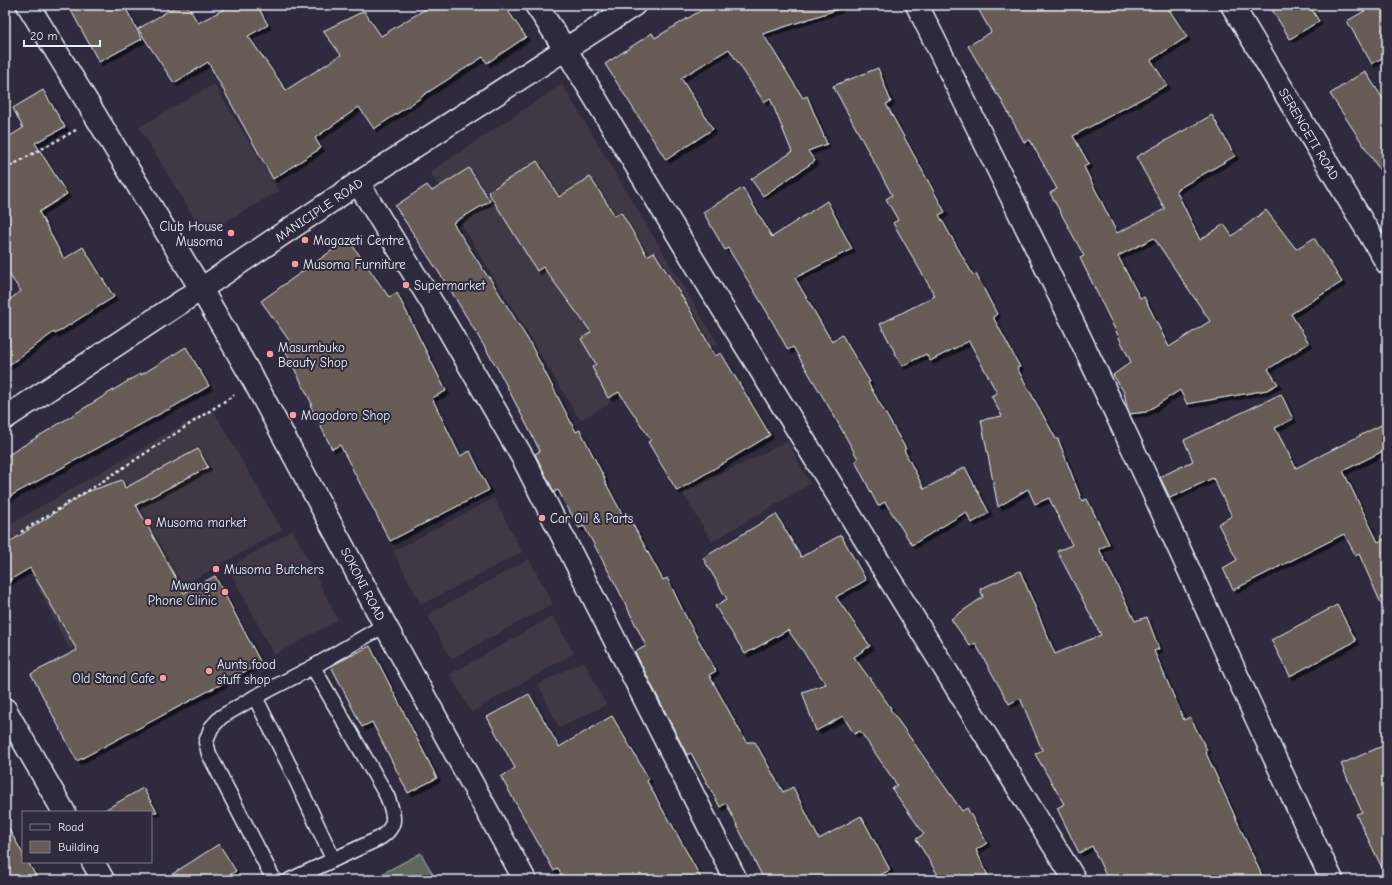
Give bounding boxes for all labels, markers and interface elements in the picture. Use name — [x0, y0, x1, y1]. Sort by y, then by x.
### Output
scale bar — [24, 22, 100, 48]
text: 20 m — [30, 29, 58, 43]
street label: SERENGETI ROAD — [1276, 85, 1342, 183]
street label: MANICIPLE ROAD — [272, 175, 366, 245]
place label: Club House Musoma — [159, 219, 223, 249]
marker: Club House Musoma — [226, 228, 236, 238]
place label: Magazeti Centre — [313, 233, 404, 248]
marker: Magazeti Centre — [300, 235, 310, 245]
place label: Musoma Furniture — [303, 257, 406, 272]
marker: Musoma Furniture — [290, 259, 300, 269]
place label: Supermarket — [414, 278, 487, 293]
marker: Supermarket — [401, 280, 411, 290]
place label: Masumbuko Beauty Shop — [278, 340, 348, 370]
marker: Masumbuko Beauty Shop — [265, 349, 275, 359]
place label: Magodoro Shop — [301, 408, 390, 423]
marker: Magodoro Shop — [288, 410, 298, 420]
place label: Car Oil & Parts — [550, 511, 633, 526]
marker: Car Oil & Parts — [537, 513, 547, 523]
place label: Musoma market — [156, 515, 248, 530]
marker: Musoma market — [143, 517, 153, 527]
street label: SOKONI ROAD — [337, 545, 389, 623]
place label: Musoma Butchers — [224, 562, 324, 577]
marker: Musoma Butchers — [211, 564, 221, 574]
place label: Mwanga Phone Clinic — [148, 578, 217, 608]
marker: Mwanga Phone Clinic — [220, 587, 230, 597]
place label: Aunts food stuff shop — [217, 657, 276, 687]
marker: Aunts food stuff shop — [204, 666, 214, 676]
place label: Old Stand Cafe — [72, 671, 155, 686]
marker: Old Stand Cafe — [158, 673, 168, 683]
legend — [22, 811, 152, 863]
text: Road — [58, 820, 84, 834]
text: Building — [58, 840, 99, 854]

